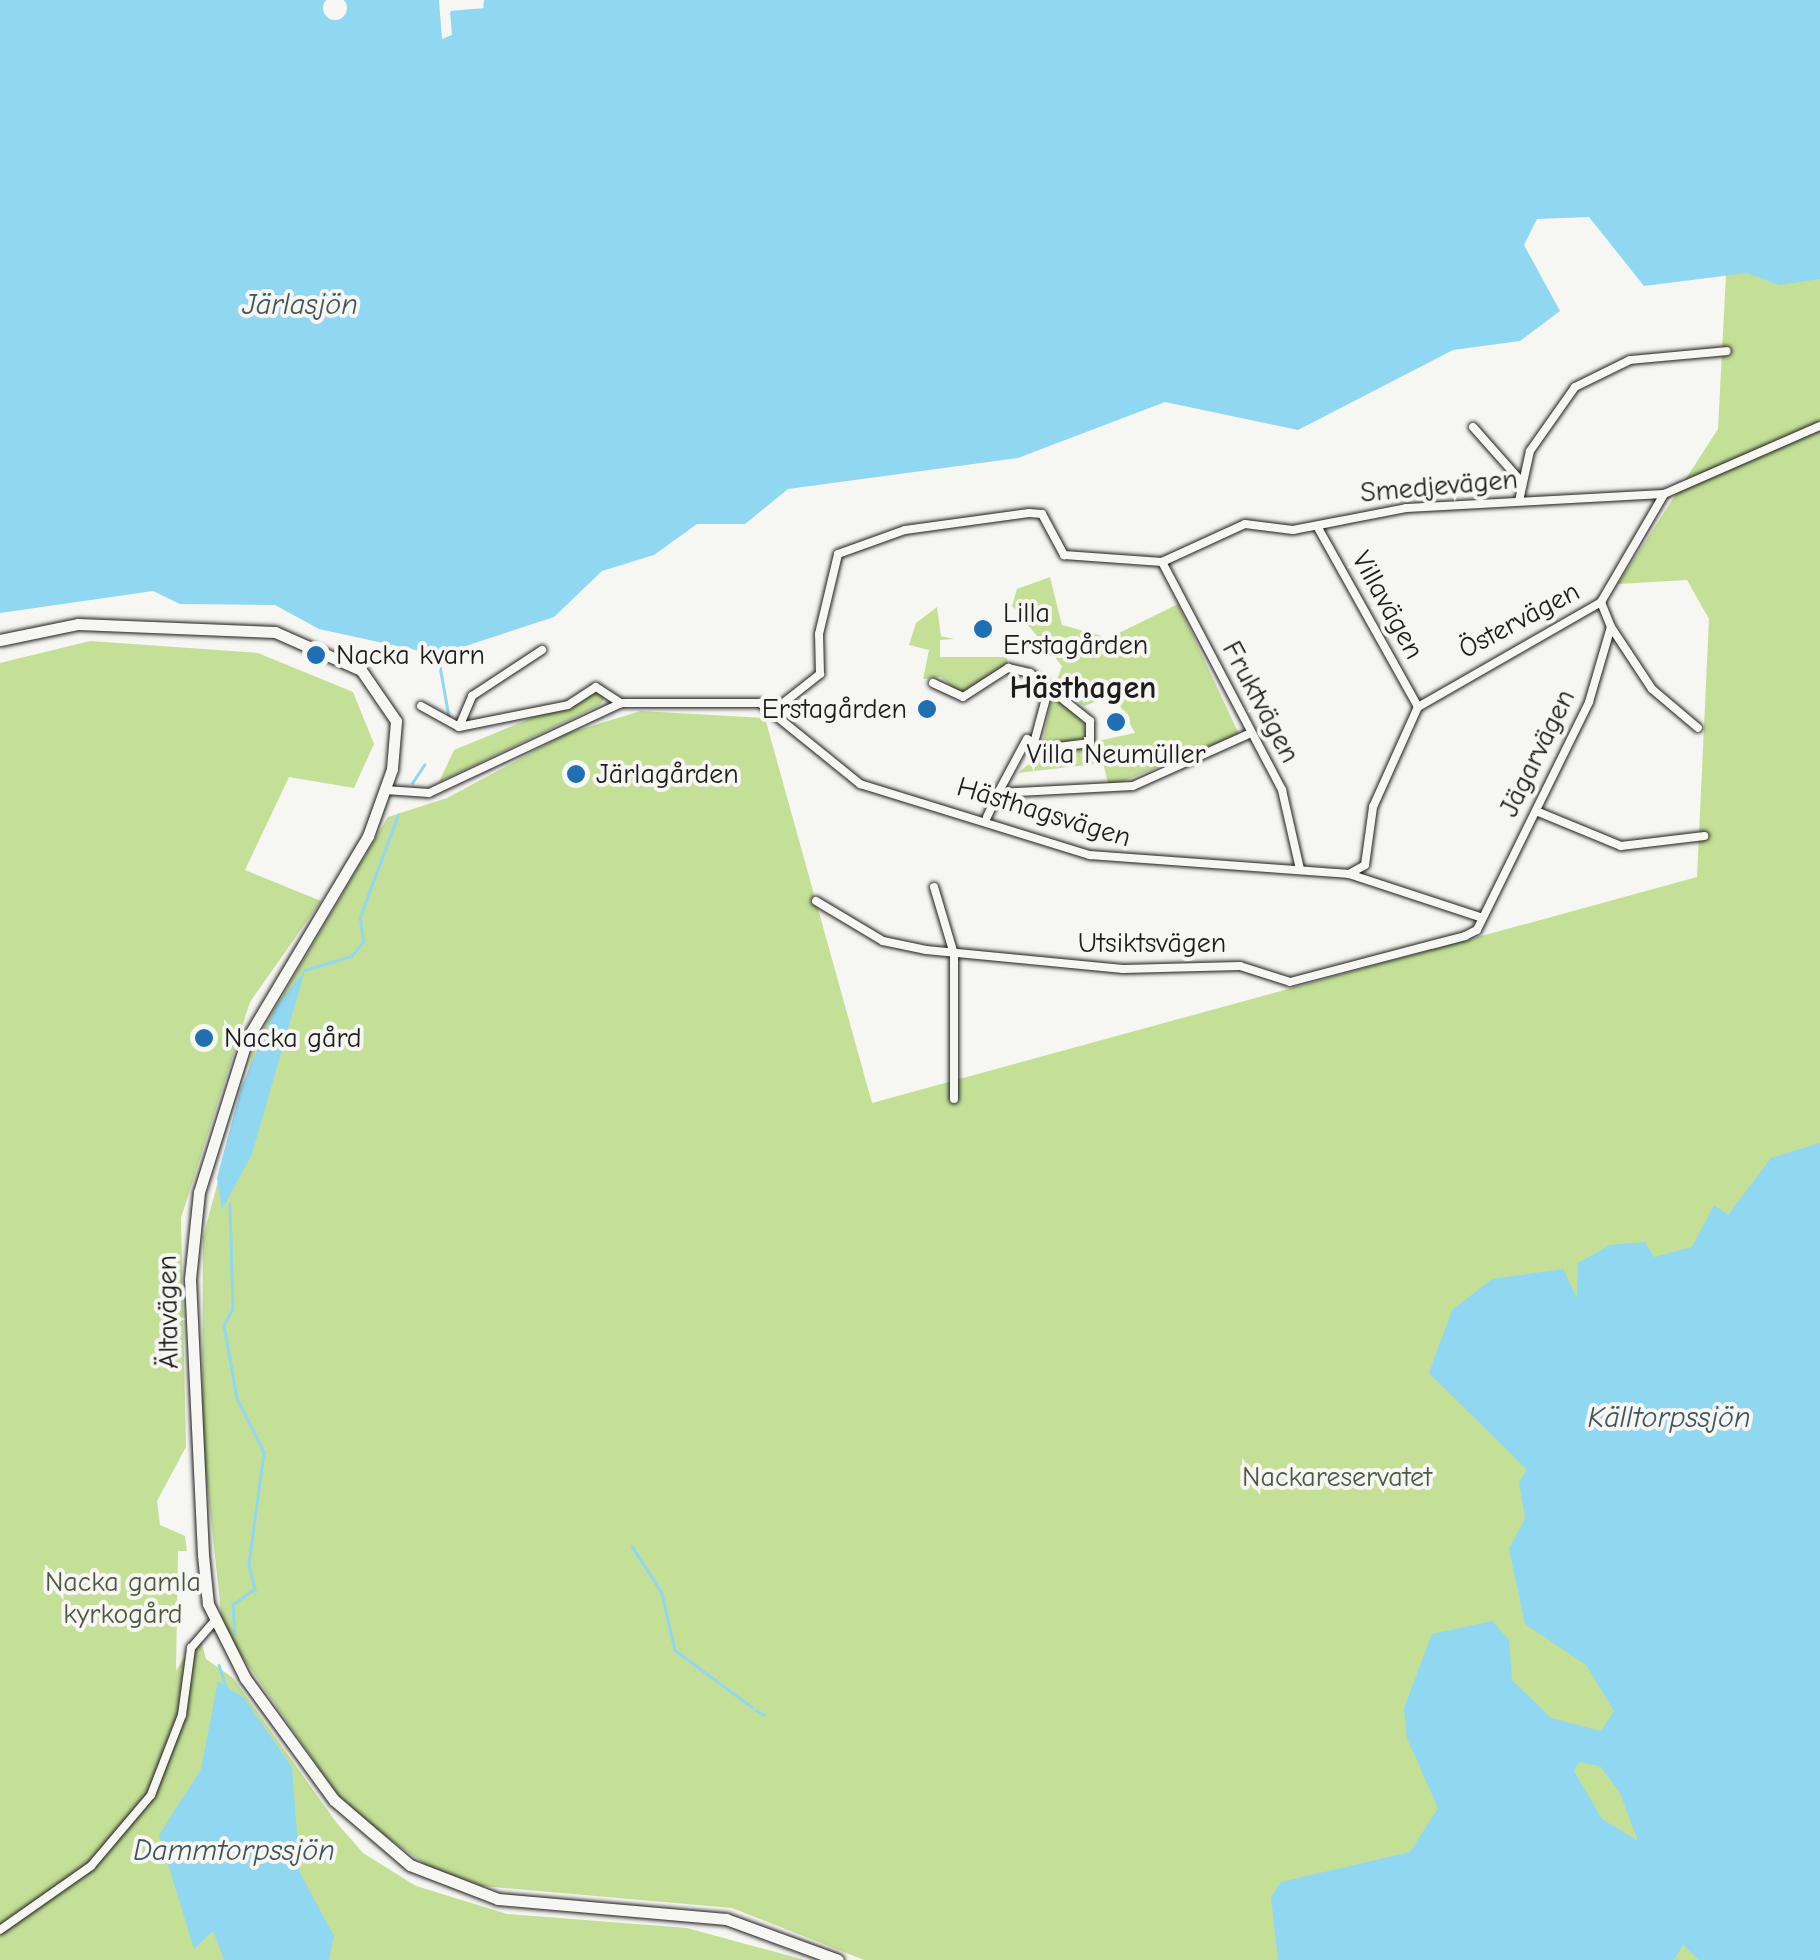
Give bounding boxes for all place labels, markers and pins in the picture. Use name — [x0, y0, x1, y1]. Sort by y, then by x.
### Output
place label: Lilla Erstagården — [1003, 596, 1148, 662]
marker: Lilla Erstagården — [972, 618, 994, 640]
place label: Nacka kvarn — [336, 638, 485, 672]
marker: Nacka kvarn — [305, 644, 327, 666]
place label: Erstagården — [762, 692, 907, 726]
marker: Erstagården — [916, 698, 938, 720]
marker: Villa Neumüller — [1105, 711, 1127, 733]
place label: Villa Neumüller — [1026, 737, 1206, 771]
place label: Järlagården — [596, 757, 739, 791]
marker: Järlagården — [565, 763, 587, 785]
place label: Nacka gård — [224, 1021, 362, 1055]
marker: Nacka gård — [193, 1027, 215, 1049]

